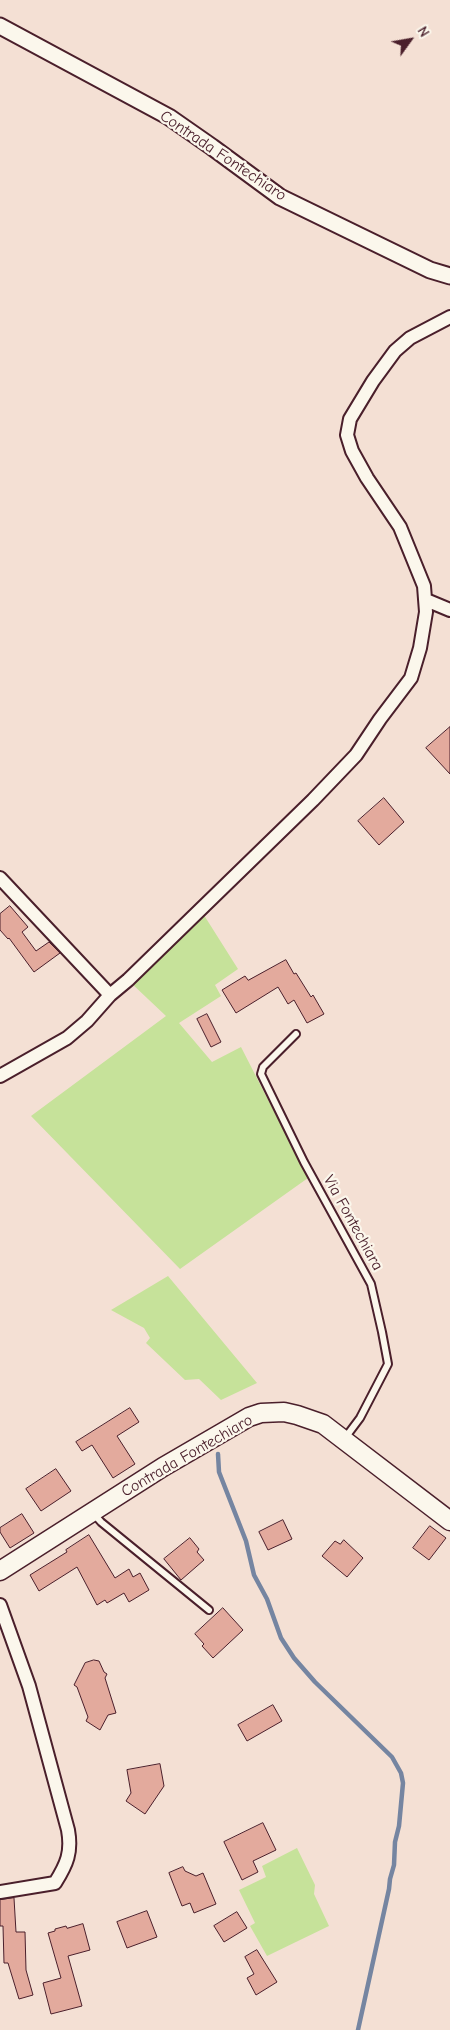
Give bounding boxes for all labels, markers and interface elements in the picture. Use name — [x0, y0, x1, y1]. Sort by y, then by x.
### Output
north arrow — [385, 15, 435, 65]
text: N — [414, 23, 433, 40]
street label: Contrada Fontechiaro — [156, 106, 290, 206]
street label: Via Fontechiara — [319, 1172, 387, 1274]
street label: Contrada Fontechiaro — [118, 1411, 256, 1501]

